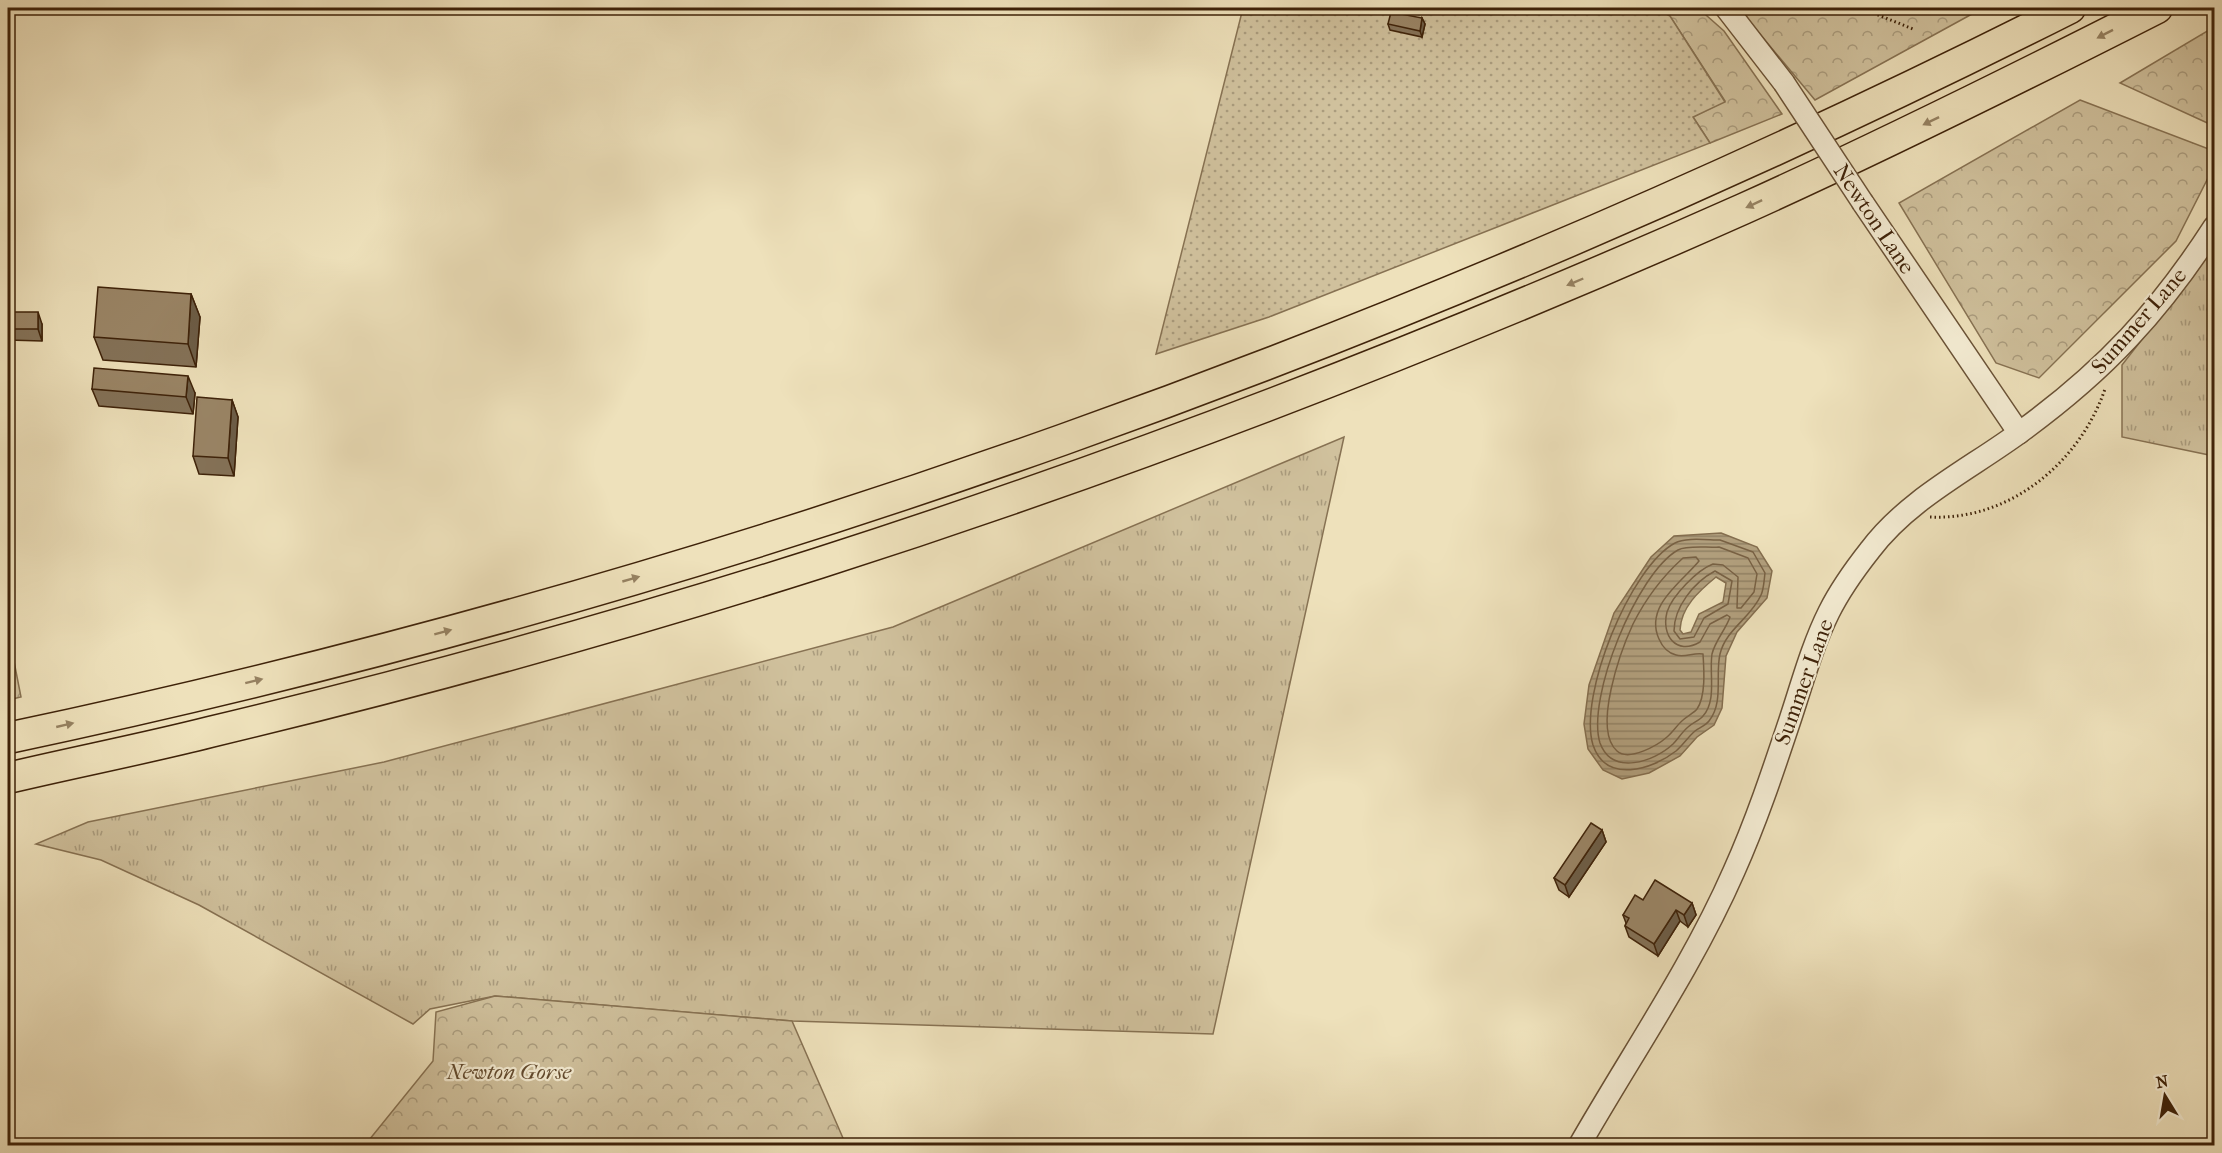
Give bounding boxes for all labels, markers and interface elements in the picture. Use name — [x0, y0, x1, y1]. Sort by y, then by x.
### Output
one-way arrow — [2097, 29, 2114, 39]
one-way arrow — [1922, 116, 1939, 125]
street label: Newton Lane — [1828, 159, 1920, 279]
one-way arrow — [1746, 199, 1763, 208]
street label: Summer Lane — [2086, 262, 2192, 379]
one-way arrow — [1566, 277, 1584, 287]
one-way arrow — [622, 574, 640, 583]
street label: Summer Lane — [1769, 615, 1839, 749]
one-way arrow — [434, 627, 452, 636]
one-way arrow — [245, 675, 264, 685]
one-way arrow — [55, 720, 74, 729]
park label: Newton Gorse — [446, 1059, 572, 1085]
north arrow — [2135, 1066, 2195, 1126]
text: N — [2154, 1071, 2171, 1092]

